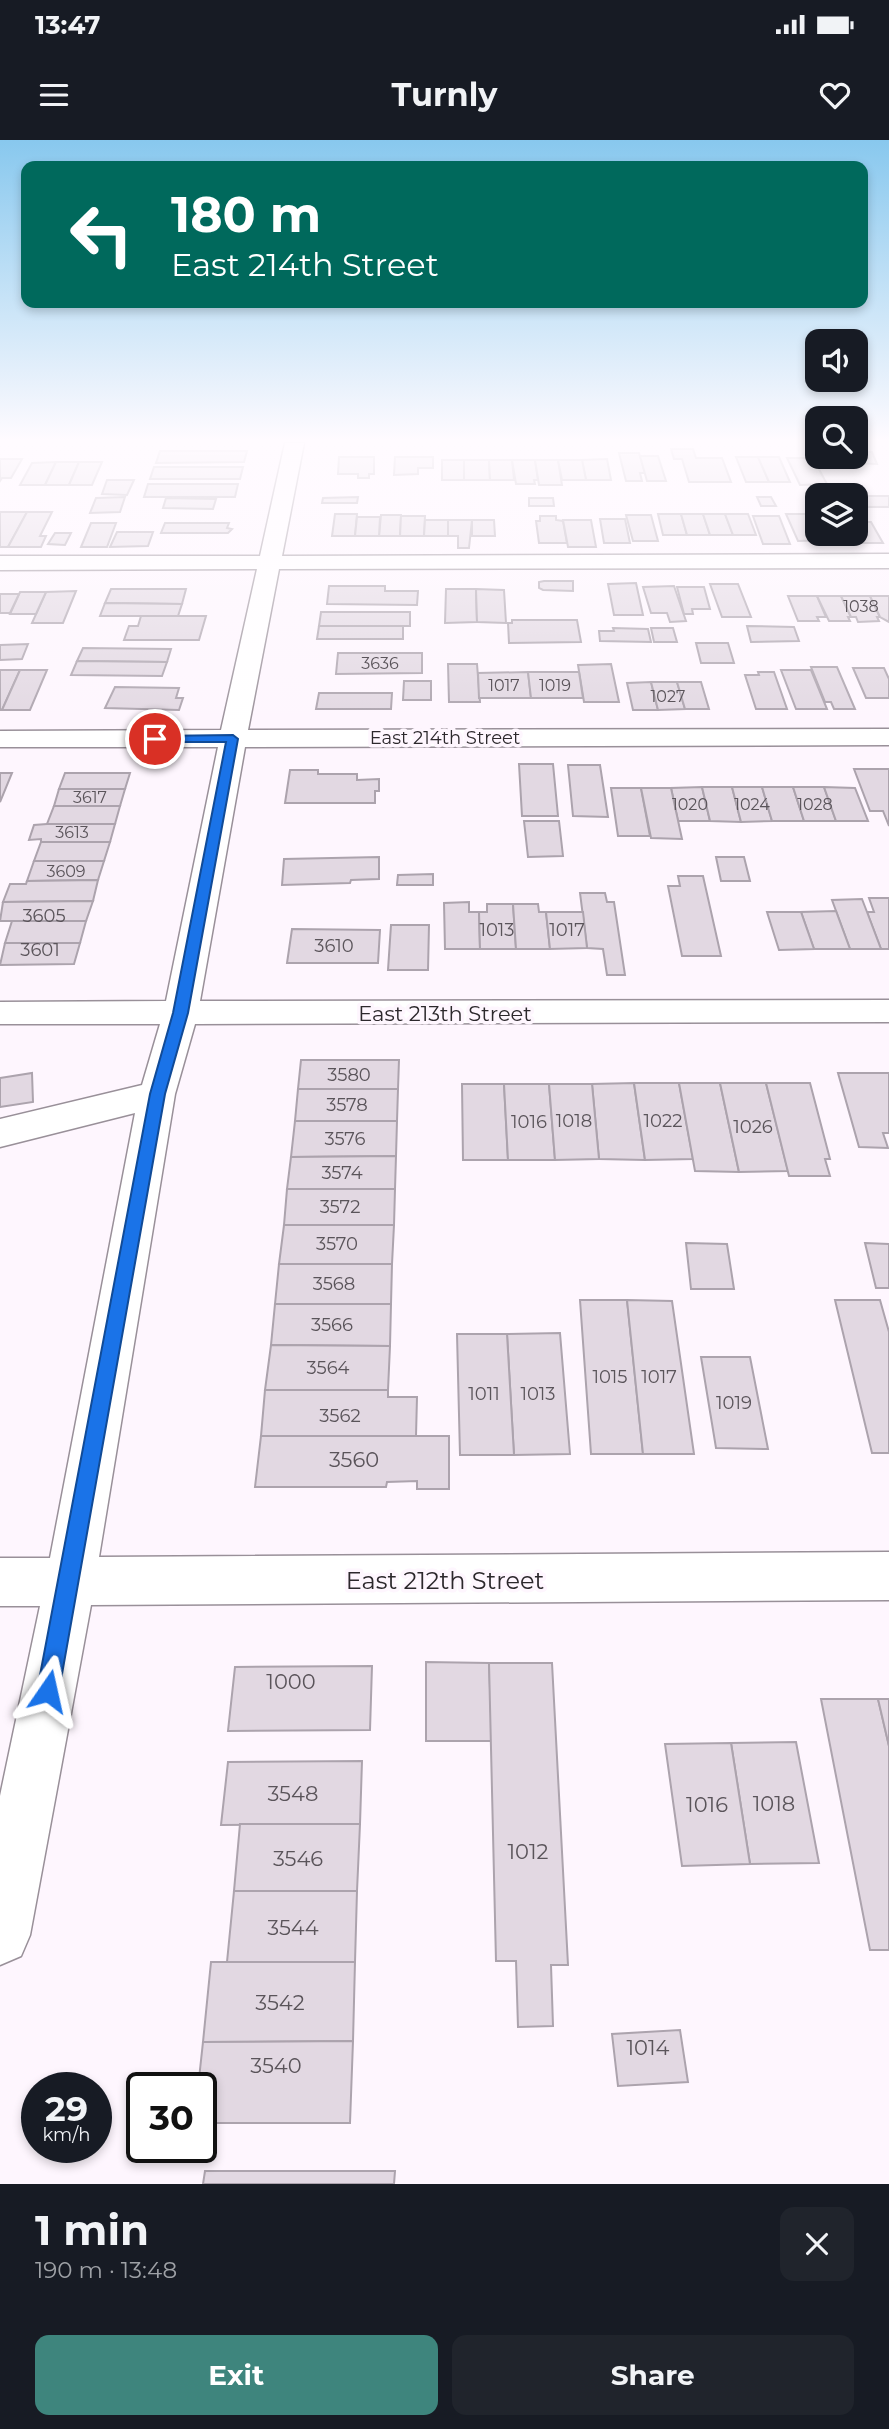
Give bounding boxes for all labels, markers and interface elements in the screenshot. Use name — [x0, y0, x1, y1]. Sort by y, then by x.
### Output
text: 13:47 — [35, 9, 100, 41]
text: Turnly — [392, 75, 497, 114]
icon: menu — [35, 76, 73, 114]
icon: heart — [816, 76, 854, 114]
text: 180 m — [171, 185, 321, 244]
icon: left — [56, 189, 147, 280]
text: East 214th Street — [171, 245, 439, 284]
map controls — [805, 329, 868, 546]
button: sound — [805, 329, 868, 392]
button: search — [805, 406, 868, 469]
button: layers — [805, 483, 868, 546]
house number: 1038 — [843, 597, 879, 616]
house number: 3636 — [361, 654, 399, 673]
house number: 1017 — [488, 676, 520, 695]
house number: 1019 — [539, 676, 571, 695]
house number: 1027 — [651, 687, 685, 706]
pin — [125, 709, 185, 769]
icon: arrive — [136, 720, 174, 758]
street label: East 214th Street — [370, 727, 520, 749]
house number: 3617 — [73, 788, 107, 807]
house number: 1020 — [672, 795, 708, 814]
house number: 1024 — [734, 795, 770, 814]
house number: 1028 — [797, 795, 833, 814]
house number: 3613 — [55, 823, 89, 842]
house number: 3609 — [46, 862, 86, 881]
house number: 3605 — [22, 905, 66, 927]
house number: 1013 — [479, 919, 515, 941]
house number: 1017 — [549, 919, 585, 941]
house number: 3610 — [314, 935, 354, 957]
house number: 3601 — [20, 939, 60, 961]
street label: East 213th Street — [358, 1001, 532, 1026]
house number: 3580 — [327, 1064, 371, 1086]
house number: 3578 — [326, 1094, 368, 1116]
house number: 1018 — [556, 1110, 592, 1132]
house number: 1022 — [644, 1110, 682, 1132]
house number: 1016 — [511, 1111, 547, 1133]
house number: 1026 — [733, 1116, 773, 1138]
house number: 3576 — [324, 1128, 366, 1150]
house number: 3574 — [321, 1162, 363, 1184]
house number: 3572 — [320, 1196, 360, 1218]
house number: 3570 — [316, 1233, 358, 1255]
house number: 3568 — [313, 1273, 355, 1295]
house number: 3566 — [311, 1314, 353, 1336]
house number: 3564 — [306, 1357, 350, 1379]
house number: 1015 — [592, 1366, 628, 1388]
house number: 1017 — [641, 1366, 677, 1388]
house number: 1011 — [468, 1383, 500, 1405]
house number: 1013 — [520, 1383, 556, 1405]
house number: 1019 — [716, 1392, 752, 1414]
house number: 3562 — [319, 1405, 361, 1427]
house number: 3560 — [329, 1447, 379, 1472]
street label: East 212th Street — [346, 1566, 545, 1595]
position arrow — [11, 1654, 85, 1728]
house number: 1000 — [266, 1669, 316, 1694]
house number: 3548 — [267, 1781, 319, 1806]
house number: 1018 — [753, 1791, 795, 1816]
house number: 1016 — [686, 1792, 728, 1817]
house number: 1012 — [508, 1839, 549, 1864]
house number: 3546 — [273, 1846, 323, 1871]
house number: 3544 — [267, 1915, 319, 1940]
house number: 3542 — [255, 1990, 305, 2015]
house number: 1014 — [627, 2035, 670, 2060]
house number: 3540 — [250, 2053, 302, 2078]
speed limit sign: 30 — [126, 2072, 217, 2163]
text: 29 — [45, 2087, 88, 2130]
text: km/h — [42, 2124, 91, 2146]
text: 1 min — [35, 2204, 149, 2256]
button: close — [780, 2207, 854, 2281]
text: 190 m · 13:48 — [35, 2256, 177, 2284]
button: Exit — [35, 2335, 438, 2415]
button: Share — [452, 2335, 854, 2415]

